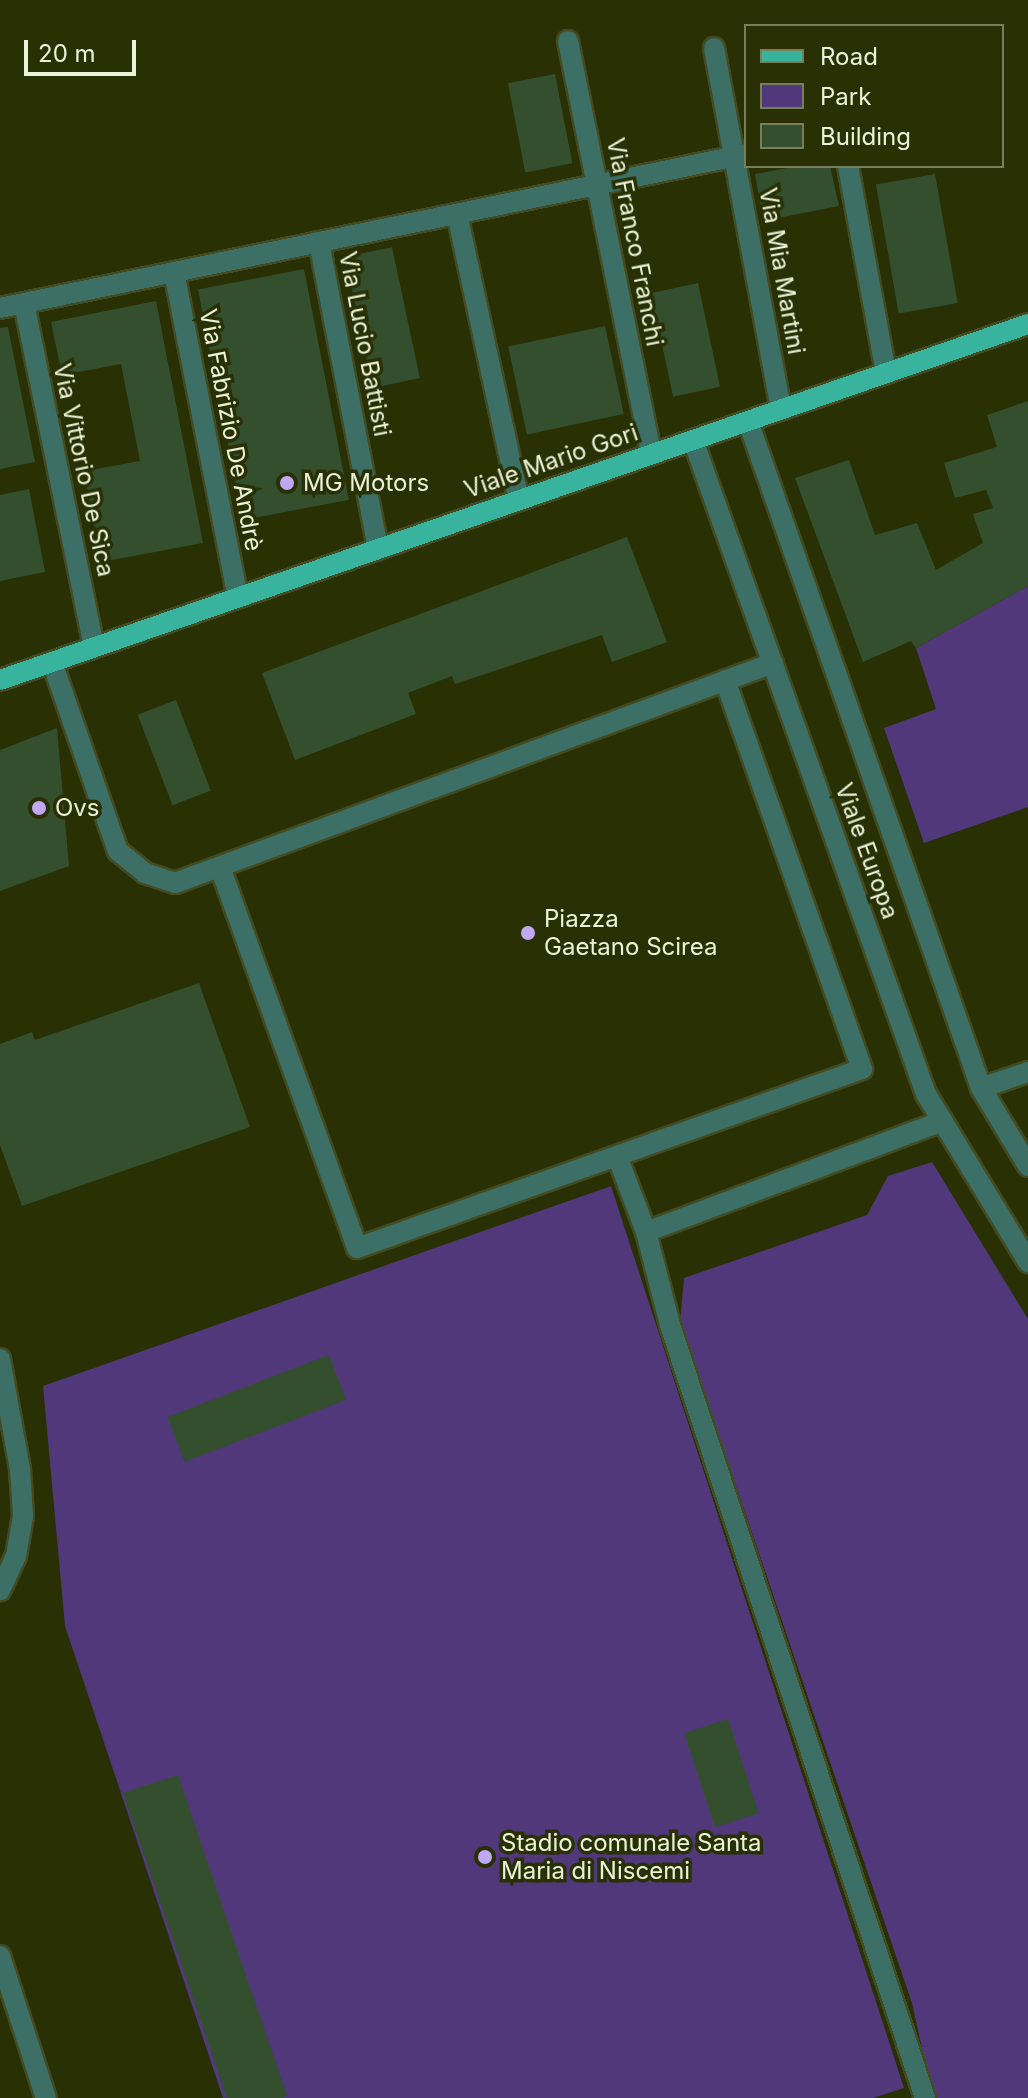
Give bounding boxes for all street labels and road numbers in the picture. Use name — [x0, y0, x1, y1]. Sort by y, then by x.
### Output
street label: Via Franco Franchi — [601, 135, 669, 349]
street label: Via Mia Martini — [753, 186, 811, 356]
street label: Via Lucio Battisti — [333, 249, 397, 439]
street label: Via Fabrizio De Andrè — [193, 307, 269, 553]
street label: Via Vittorio De Sica — [47, 361, 121, 579]
street label: Viale Mario Gori — [461, 418, 641, 504]
street label: Viale Europa — [829, 779, 905, 923]

